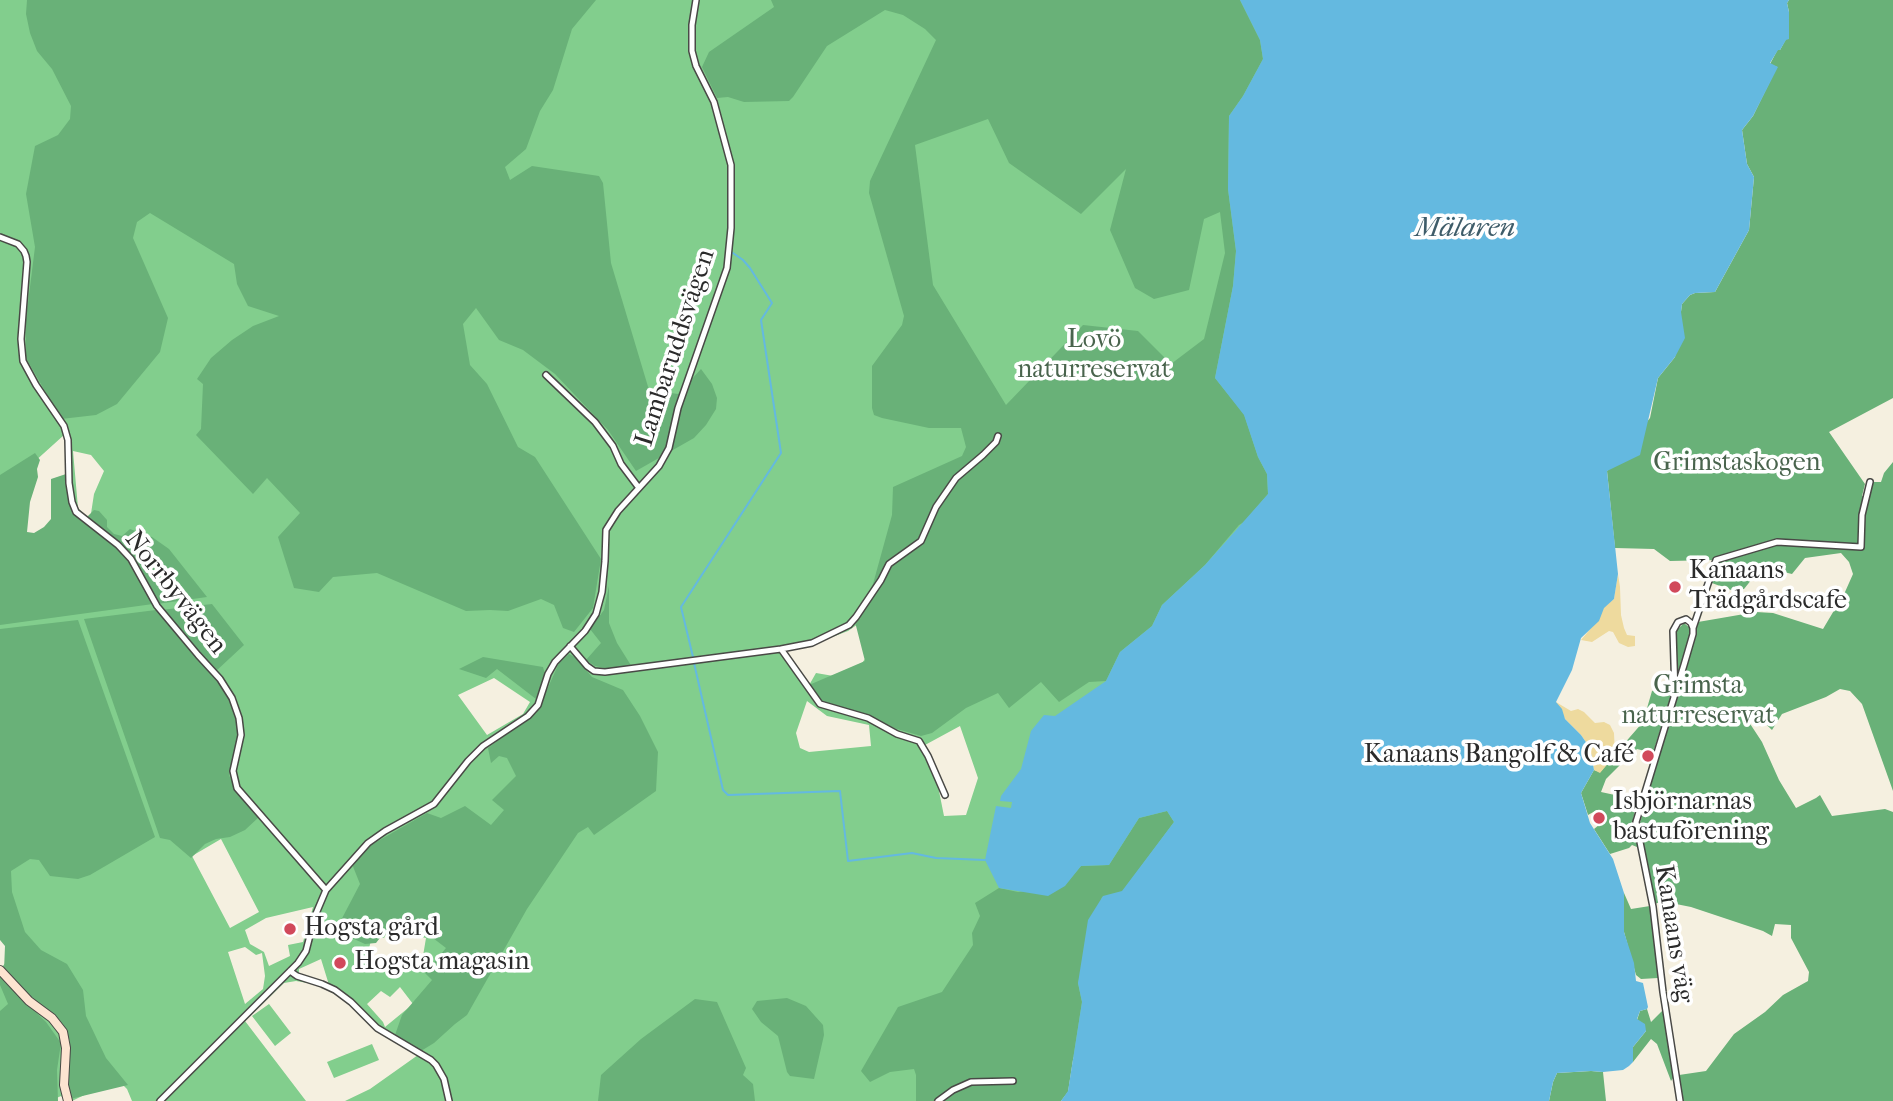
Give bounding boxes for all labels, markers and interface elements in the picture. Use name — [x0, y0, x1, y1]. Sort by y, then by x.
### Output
water label: Mälaren — [1415, 212, 1515, 246]
street label: Lambaruddsvägen — [629, 246, 723, 450]
park label: Lovö naturreservat — [1017, 325, 1171, 386]
park label: Grimstaskogen — [1653, 448, 1821, 480]
street label: Norrbyvägen — [117, 525, 233, 661]
place label: Kanaans Trädgårdscafe — [1689, 556, 1847, 618]
marker: Kanaans Trädgårdscafe — [1667, 579, 1683, 595]
park label: Grimsta naturreservat — [1621, 671, 1775, 732]
place label: Kanaans Bangolf & Café — [1364, 740, 1634, 772]
marker: Kanaans Bangolf & Café — [1640, 748, 1656, 764]
place label: Isbjörnarnas bastuförening — [1613, 787, 1769, 848]
marker: Isbjörnarnas bastuförening — [1591, 810, 1607, 826]
street label: Kanaans väg — [1647, 863, 1699, 1005]
place label: Hogsta gård — [304, 913, 439, 945]
marker: Hogsta gård — [282, 921, 298, 937]
place label: Hogsta magasin — [354, 947, 530, 979]
marker: Hogsta magasin — [332, 955, 348, 971]

